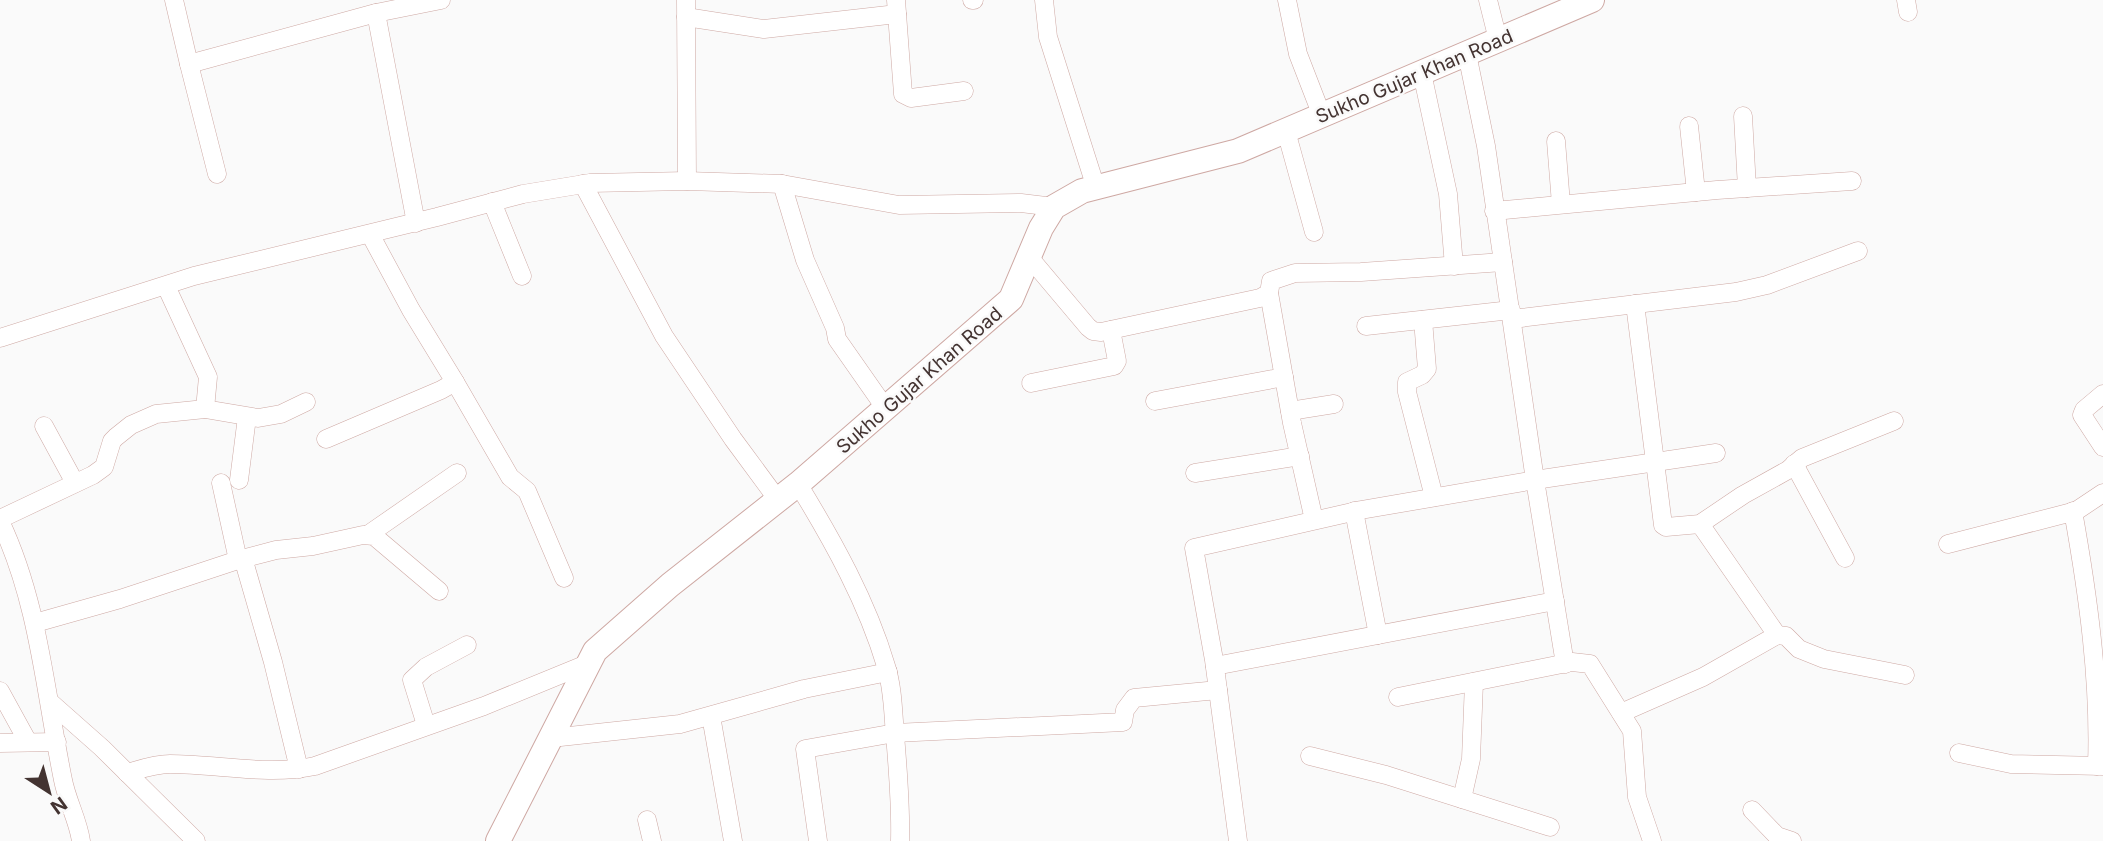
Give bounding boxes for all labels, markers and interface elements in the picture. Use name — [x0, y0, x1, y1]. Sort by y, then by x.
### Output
street label: Sukho Gujar Khan Road — [1312, 24, 1516, 128]
street label: Sukho Gujar Khan Road — [832, 302, 1007, 459]
north arrow — [14, 757, 84, 827]
text: N — [46, 792, 71, 819]

